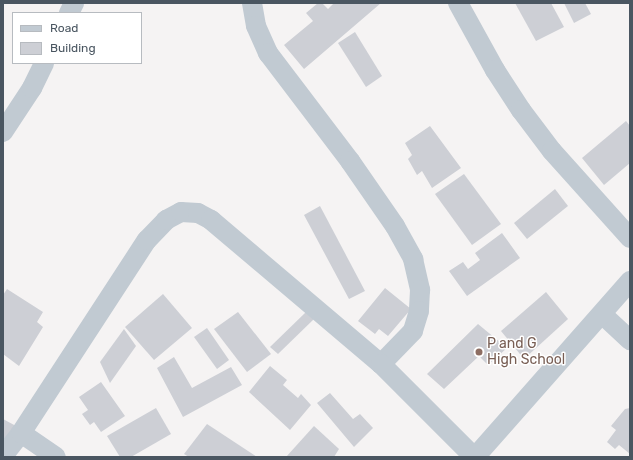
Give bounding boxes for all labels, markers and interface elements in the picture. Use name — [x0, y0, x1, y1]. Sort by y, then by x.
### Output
legend — [12, 12, 142, 64]
text: Road — [50, 21, 78, 35]
text: Building — [50, 41, 96, 55]
place label: P and G High School — [487, 336, 565, 368]
marker: P and G High School — [474, 347, 484, 357]

